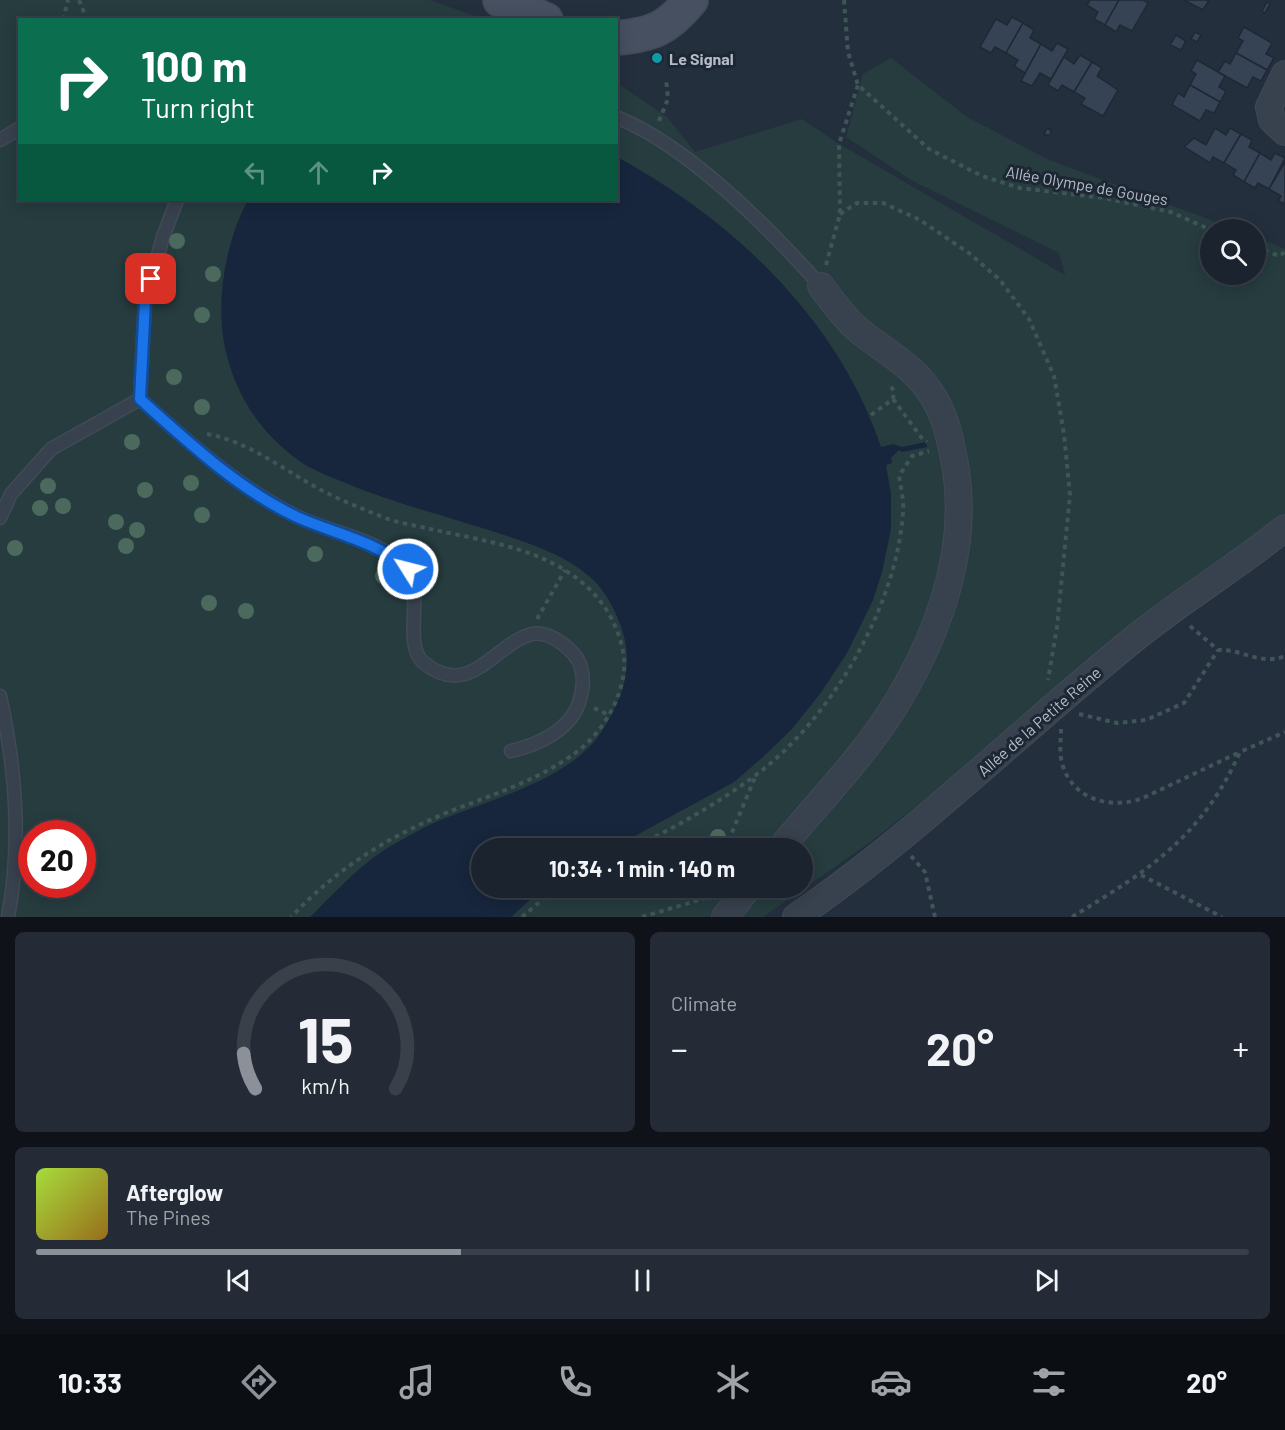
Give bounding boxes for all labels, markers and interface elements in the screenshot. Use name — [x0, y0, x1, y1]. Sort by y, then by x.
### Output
text: 100 m — [141, 40, 247, 90]
icon: right — [42, 42, 120, 120]
place label: Le Signal — [669, 49, 734, 68]
marker: Le Signal — [650, 51, 664, 65]
text: Turn right — [141, 91, 255, 123]
icon: left — [239, 156, 272, 189]
icon: ahead — [302, 156, 335, 189]
icon: right — [365, 156, 398, 189]
street label: Allée Olympe de Gouges — [1004, 161, 1170, 209]
map controls — [1200, 219, 1266, 285]
button: search — [1200, 219, 1266, 285]
pin — [125, 253, 176, 304]
icon: arrive — [134, 262, 167, 295]
position arrow — [376, 537, 440, 601]
street label: Allée de la Petite Reine — [973, 662, 1105, 780]
speed limit sign: 20 — [18, 820, 96, 898]
text: 10:34 · 1 min · 140 m — [549, 855, 735, 881]
text: Climate — [671, 991, 737, 1015]
text: 15 — [297, 1001, 353, 1075]
text: 20° — [926, 1021, 994, 1075]
text: − — [671, 1028, 688, 1068]
text: + — [1233, 1028, 1249, 1068]
text: km/h — [301, 1073, 349, 1098]
text: Afterglow — [126, 1179, 223, 1205]
text: The Pines — [126, 1205, 210, 1229]
icon: previous — [222, 1264, 255, 1297]
icon: pause — [626, 1264, 659, 1297]
icon: next — [1030, 1264, 1063, 1297]
icon: directions — [238, 1361, 280, 1403]
icon: music — [396, 1361, 438, 1403]
icon: phone — [554, 1361, 596, 1403]
icon: climate — [712, 1361, 754, 1403]
icon: car — [870, 1361, 912, 1403]
icon: filters — [1028, 1361, 1070, 1403]
text: 10:33 — [58, 1366, 122, 1398]
text: 20° — [1186, 1366, 1227, 1398]

